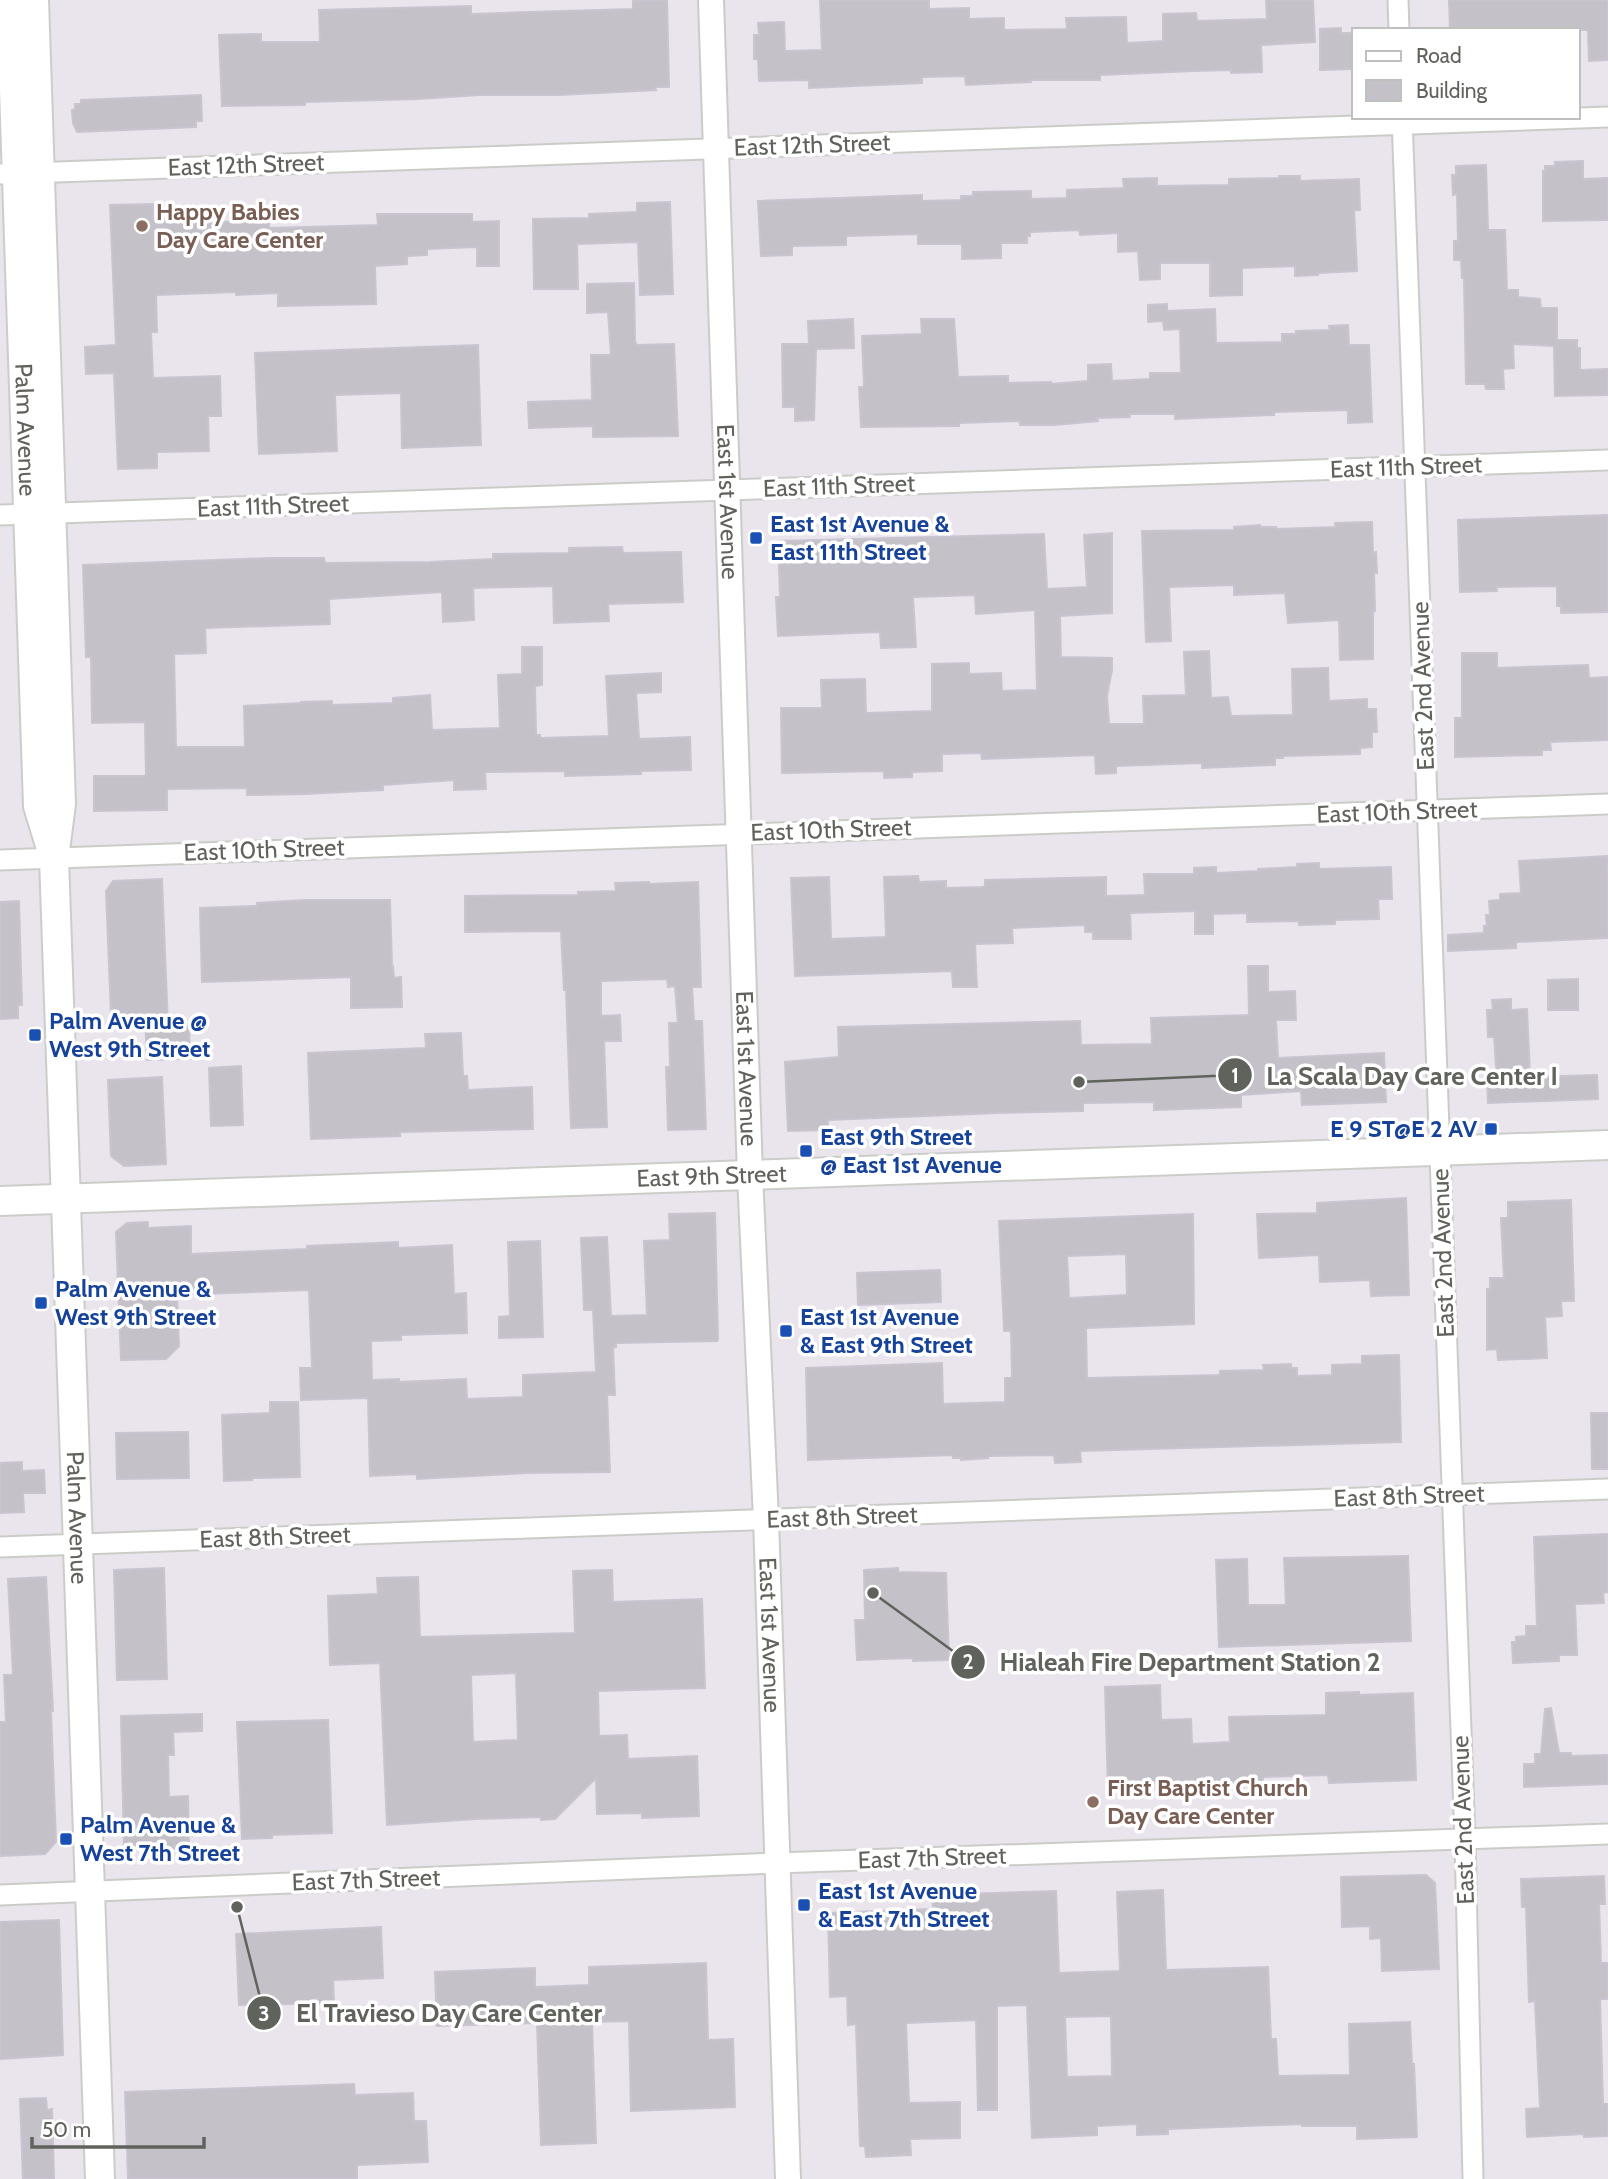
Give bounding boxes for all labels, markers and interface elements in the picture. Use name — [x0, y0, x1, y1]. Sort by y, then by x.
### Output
legend — [1352, 28, 1580, 119]
text: Road — [1416, 43, 1462, 68]
text: Building — [1416, 78, 1488, 103]
street label: East 12th Street — [733, 127, 891, 162]
street label: East 12th Street — [167, 147, 325, 182]
place label: Happy Babies Day Care Center — [156, 197, 323, 254]
marker: Happy Babies Day Care Center — [134, 218, 150, 234]
street label: Palm Avenue — [9, 363, 43, 497]
street label: East 1st Avenue — [711, 423, 745, 580]
street label: East 11th Street — [1329, 449, 1482, 484]
street label: East 11th Street — [762, 468, 915, 503]
street label: East 11th Street — [196, 488, 349, 523]
place label: East 1st Avenue & East 11th Street — [770, 509, 949, 566]
marker: East 1st Avenue & East 11th Street — [748, 530, 764, 546]
street label: East 2nd Avenue — [1405, 601, 1440, 771]
street label: East 10th Street — [1316, 794, 1478, 829]
street label: East 10th Street — [750, 812, 912, 847]
street label: East 10th Street — [183, 832, 345, 867]
street label: East 1st Avenue — [730, 990, 764, 1147]
place label: Palm Avenue @ West 9th Street — [49, 1006, 210, 1063]
marker: Palm Avenue @ West 9th Street — [27, 1027, 43, 1043]
callout: La Scala Day Care Center I — [1217, 1052, 1572, 1099]
text: La Scala Day Care Center I — [1266, 1060, 1558, 1092]
text: 1 — [1231, 1063, 1239, 1088]
place label: E 9 ST@E 2 AV — [1330, 1114, 1477, 1143]
marker: E 9 ST@E 2 AV — [1483, 1121, 1499, 1137]
place label: East 9th Street @ East 1st Avenue — [820, 1122, 1002, 1179]
marker: East 9th Street @ East 1st Avenue — [798, 1143, 814, 1159]
street label: East 9th Street — [636, 1159, 787, 1193]
street label: East 2nd Avenue — [1425, 1168, 1460, 1338]
place label: Palm Avenue & West 9th Street — [55, 1274, 216, 1331]
marker: Palm Avenue & West 9th Street — [33, 1295, 49, 1311]
place label: East 1st Avenue & East 9th Street — [800, 1302, 973, 1359]
marker: East 1st Avenue & East 9th Street — [778, 1323, 794, 1339]
street label: Palm Avenue — [61, 1451, 94, 1585]
street label: East 8th Street — [1333, 1478, 1485, 1513]
street label: East 8th Street — [766, 1499, 918, 1534]
street label: East 8th Street — [199, 1519, 351, 1554]
street label: East 1st Avenue — [753, 1557, 787, 1713]
callout: Hialeah Fire Department Station 2 — [951, 1638, 1395, 1685]
text: Hialeah Fire Department Station 2 — [999, 1646, 1381, 1678]
text: 2 — [962, 1649, 974, 1674]
street label: East 2nd Avenue — [1445, 1735, 1480, 1905]
place label: First Baptist Church Day Care Center — [1107, 1773, 1308, 1830]
marker: First Baptist Church Day Care Center — [1085, 1794, 1101, 1810]
place label: Palm Avenue & West 7th Street — [80, 1810, 240, 1867]
marker: Palm Avenue & West 7th Street — [58, 1831, 74, 1847]
street label: East 7th Street — [857, 1840, 1007, 1875]
street label: East 7th Street — [291, 1862, 441, 1897]
place label: East 1st Avenue & East 7th Street — [818, 1876, 990, 1933]
marker: East 1st Avenue & East 7th Street — [796, 1897, 812, 1913]
callout: El Travieso Day Care Center — [247, 1990, 616, 2037]
text: El Travieso Day Care Center — [296, 1997, 602, 2029]
text: 3 — [258, 2001, 270, 2026]
scale bar — [32, 2106, 203, 2150]
text: 50 m — [42, 2117, 91, 2142]

